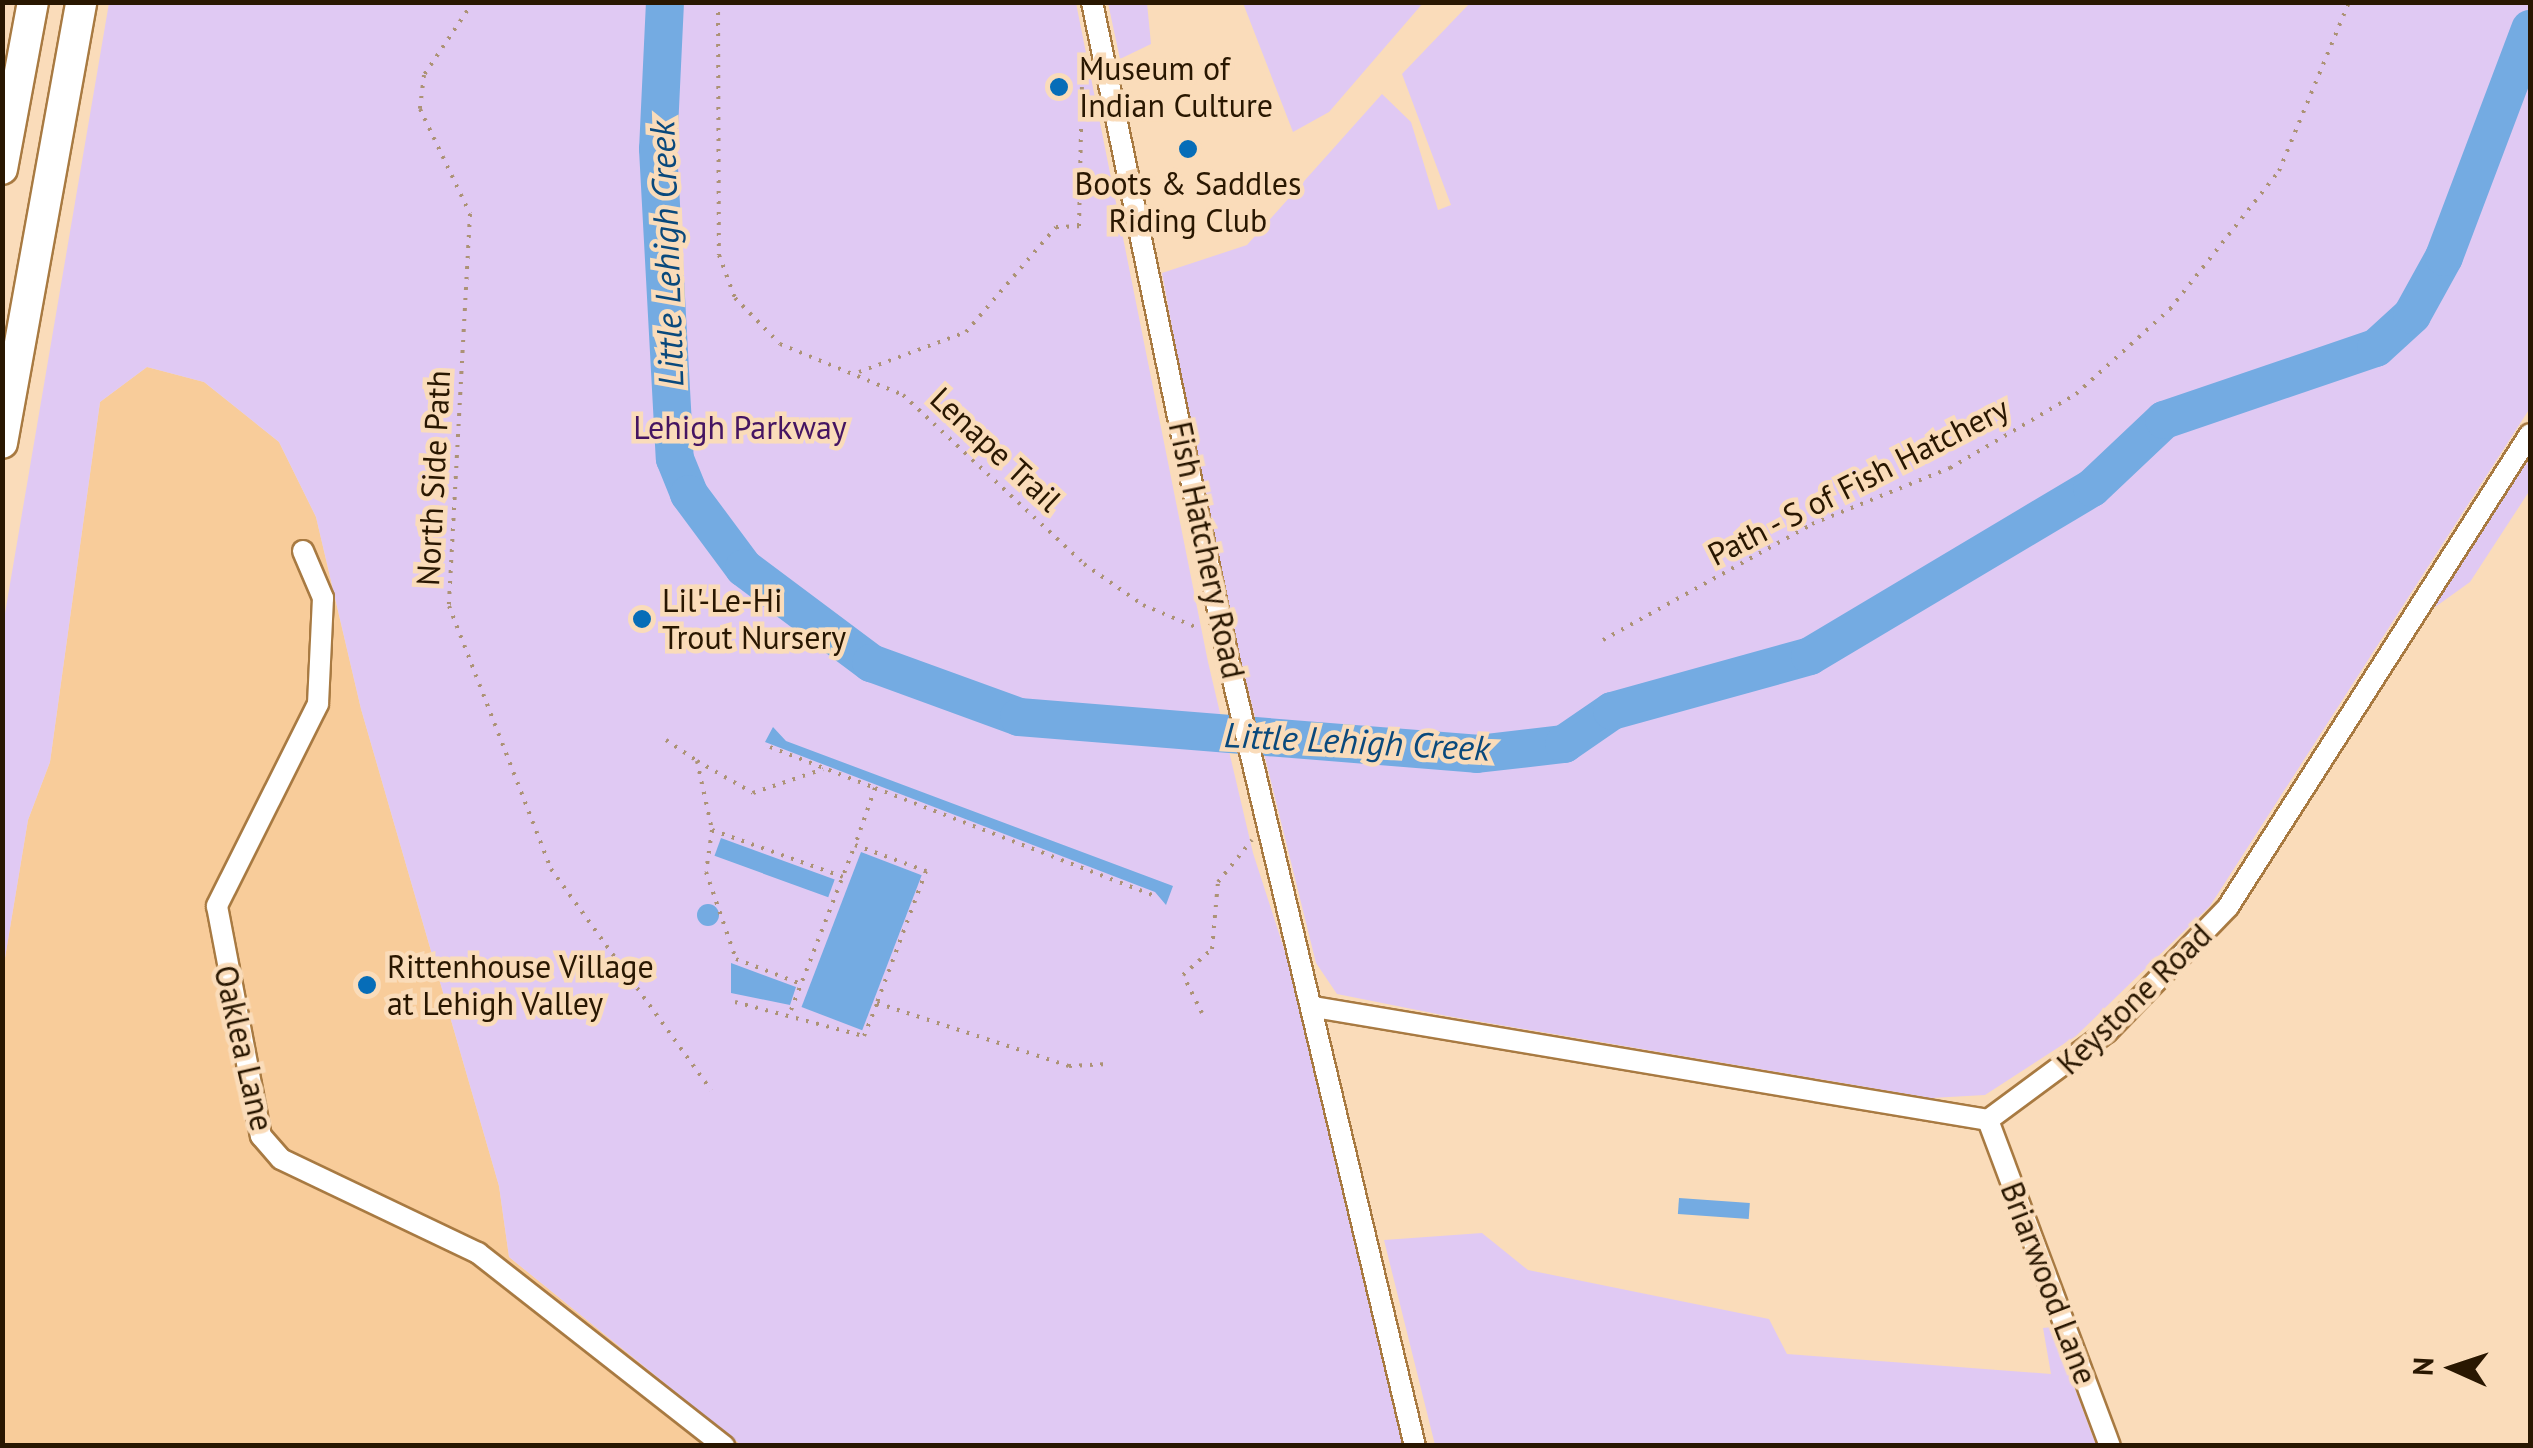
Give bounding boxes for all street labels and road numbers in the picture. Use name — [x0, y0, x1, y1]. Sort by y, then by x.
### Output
street label: North Side Path — [408, 369, 458, 587]
street label: Lenape Trail — [922, 379, 1070, 519]
street label: Path - S of Fish Hatchery — [1699, 387, 2017, 575]
street label: Fish Hatchery Road — [1161, 417, 1253, 683]
street label: Keystone Road — [2049, 916, 2219, 1082]
street label: Oaklea Lane — [206, 962, 282, 1134]
street label: Briarwood Lane — [1993, 1176, 2105, 1390]

